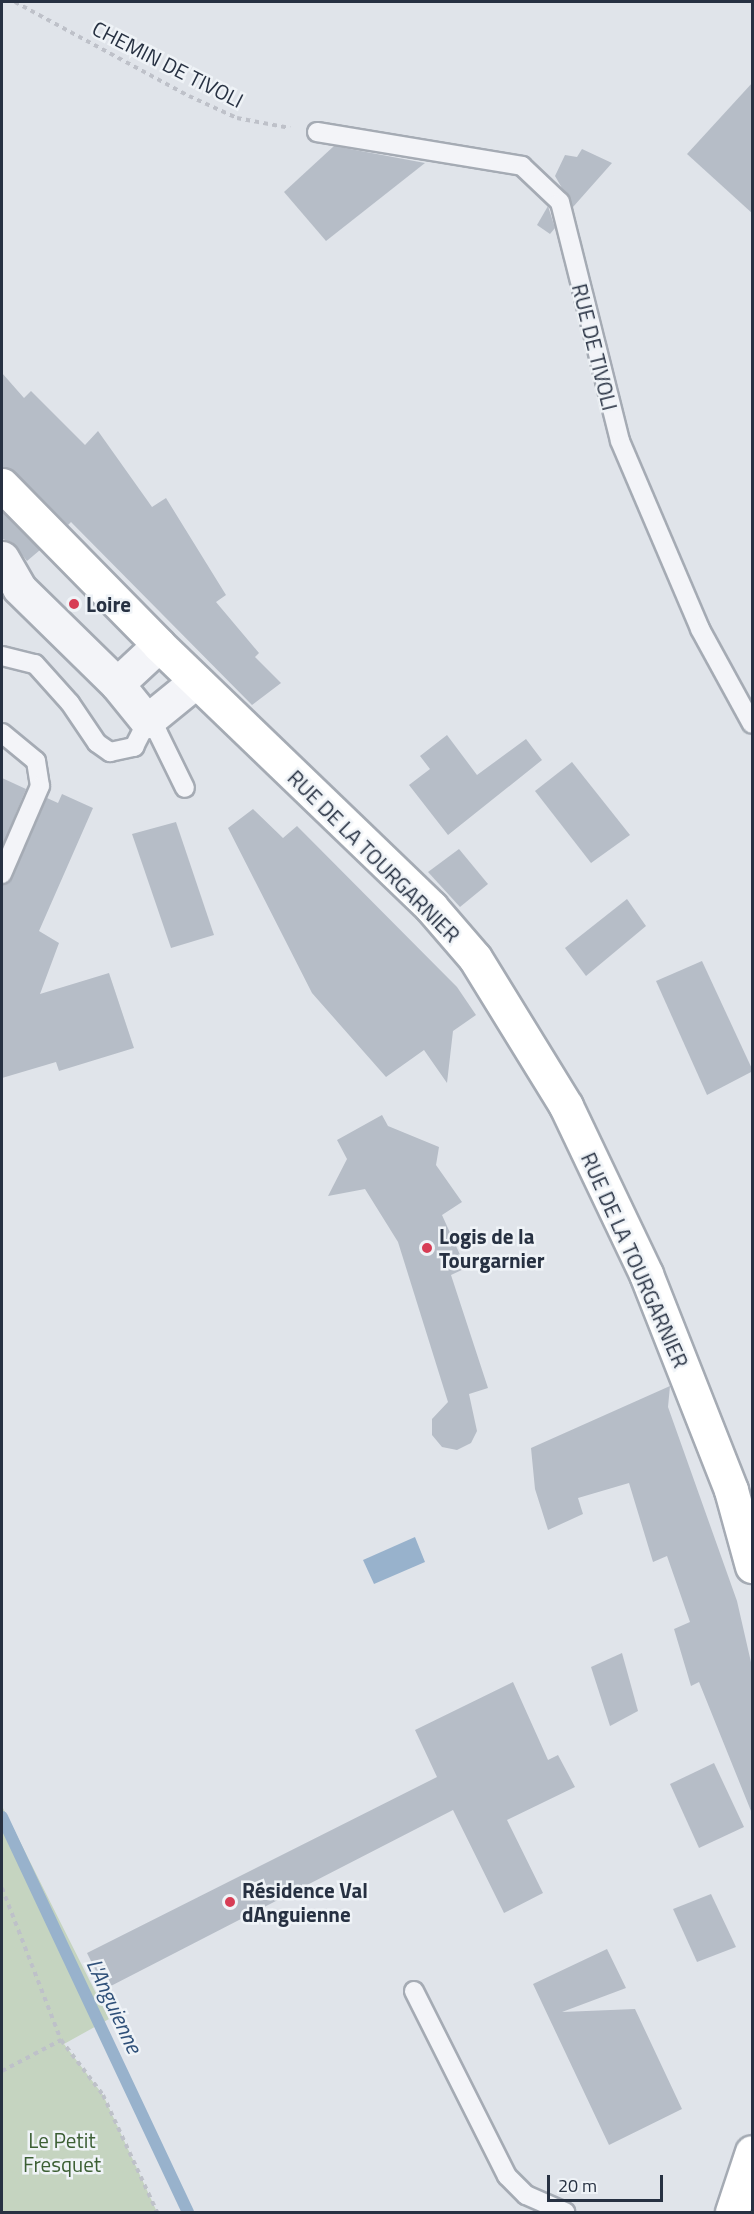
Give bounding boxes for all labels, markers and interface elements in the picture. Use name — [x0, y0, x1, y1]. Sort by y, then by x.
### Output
street label: CHEMIN DE TIVOLI — [88, 15, 248, 113]
street label: RUE DE TIVOLI — [567, 281, 623, 413]
place label: Loire — [86, 591, 131, 617]
marker: Loire — [67, 597, 81, 611]
street label: RUE DE LA TOURGARNIER — [283, 765, 465, 947]
street label: RUE DE LA TOURGARNIER — [576, 1148, 694, 1372]
place label: Logis de la Tourgarnier — [439, 1223, 545, 1273]
marker: Logis de la Tourgarnier — [420, 1241, 434, 1255]
place label: Résidence Val dAnguienne — [242, 1877, 368, 1927]
marker: Résidence Val dAnguienne — [223, 1895, 237, 1909]
water label: L'Anguienne — [81, 1954, 147, 2058]
park label: Le Petit Fresquet — [23, 2127, 101, 2177]
scale bar — [550, 2163, 666, 2201]
text: 20 m — [558, 2172, 597, 2199]

